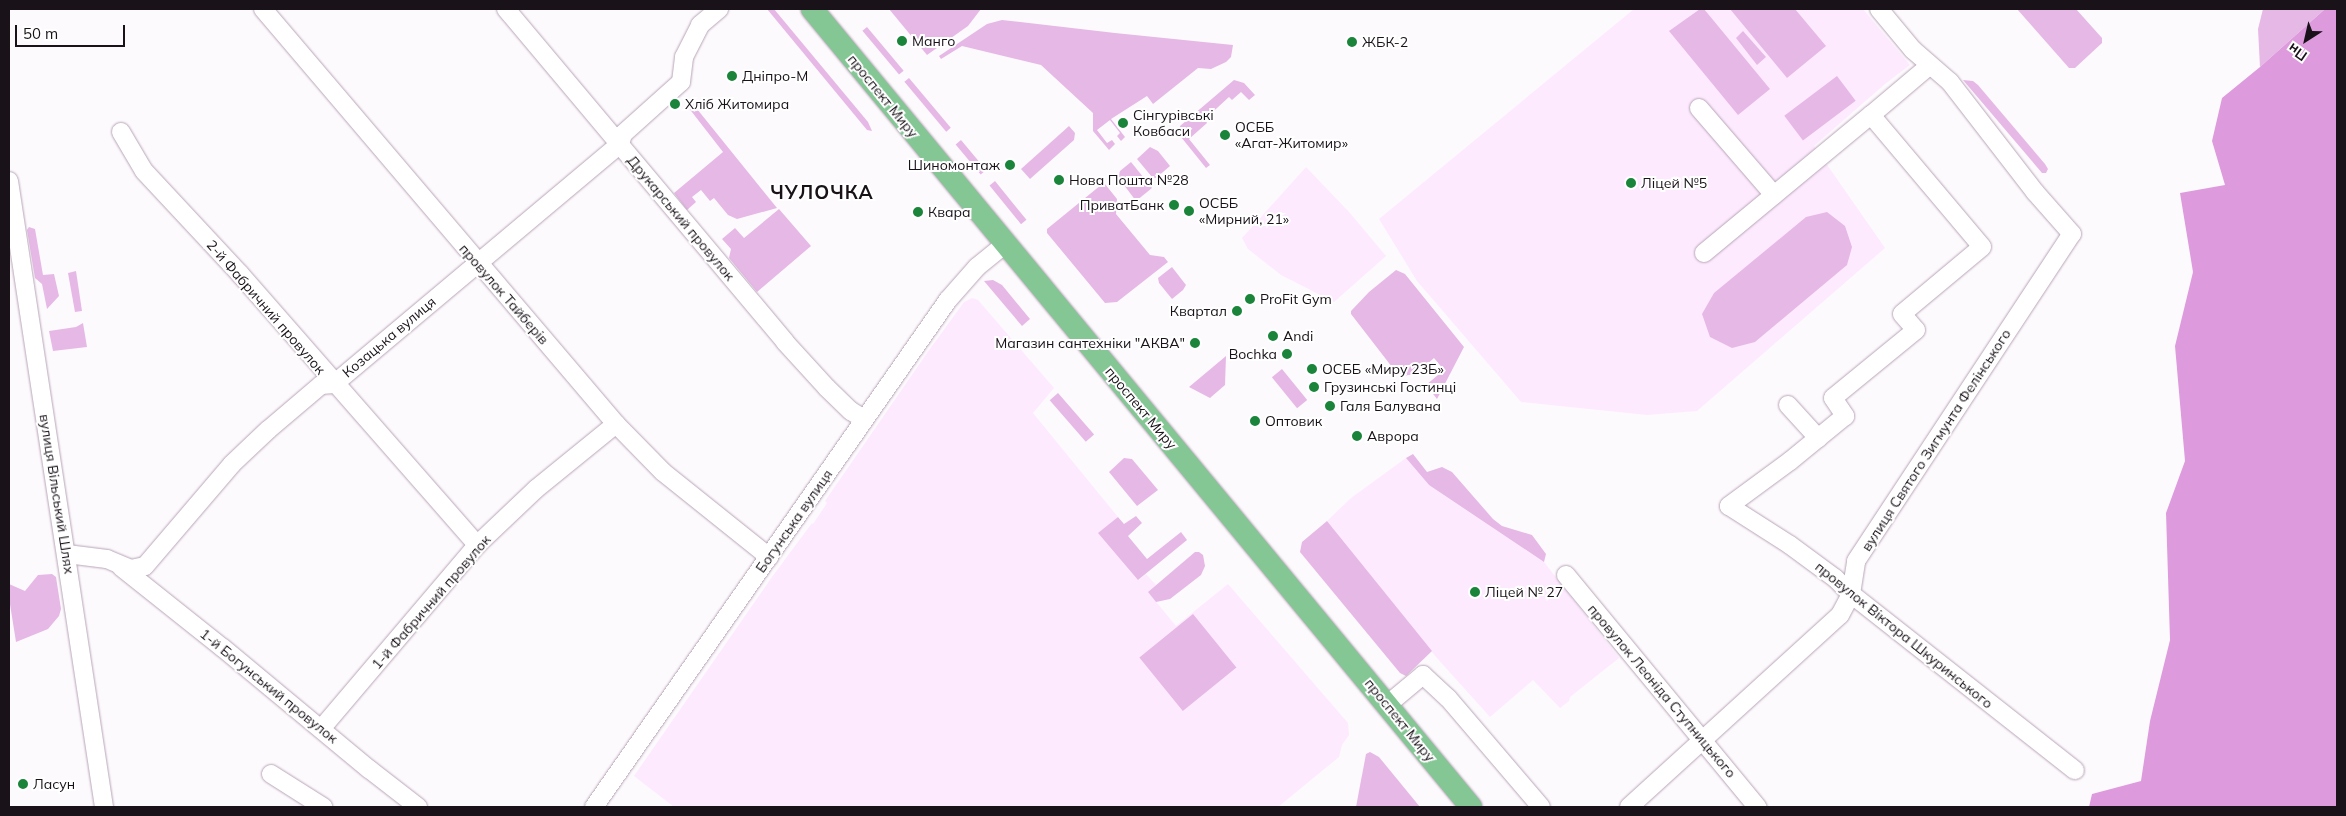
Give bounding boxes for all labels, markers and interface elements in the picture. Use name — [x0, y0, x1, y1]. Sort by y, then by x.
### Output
scale bar — [18, 15, 128, 47]
north arrow — [2281, 15, 2331, 65]
text: 50 m — [23, 24, 58, 43]
place label: Манго — [912, 33, 955, 49]
place label: ЖБК-2 — [1362, 34, 1408, 50]
marker: Манго — [896, 35, 908, 47]
marker: ЖБК-2 — [1346, 36, 1358, 48]
text: Пн — [2284, 39, 2311, 65]
street label: проспект Миру — [844, 51, 922, 141]
place label: Дніпро-М — [742, 68, 808, 84]
marker: Дніпро-М — [726, 70, 738, 82]
place label: Хліб Житомира — [685, 96, 789, 112]
marker: Хліб Житомира — [669, 98, 681, 110]
place label: Сінгурівські Ковбаси — [1133, 107, 1214, 140]
marker: Сінгурівські Ковбаси — [1117, 117, 1129, 129]
place label: ОСББ «Агат-Житомир» — [1235, 119, 1348, 152]
marker: ОСББ «Агат-Житомир» — [1219, 129, 1231, 141]
street label: Друкарський провулок — [624, 152, 738, 284]
place label: Шиномонтаж — [908, 157, 1000, 173]
marker: Шиномонтаж — [1004, 159, 1016, 171]
place label: Нова Пошта №28 — [1069, 172, 1189, 188]
marker: Нова Пошта №28 — [1053, 174, 1065, 186]
place label: Ліцей №5 — [1641, 175, 1707, 191]
marker: Ліцей №5 — [1625, 177, 1637, 189]
district label: ЧУЛОЧКА — [769, 182, 875, 204]
place label: ОСББ «Мирний, 21» — [1199, 195, 1289, 228]
place label: ПриватБанк — [1080, 197, 1164, 213]
marker: ПриватБанк — [1168, 199, 1180, 211]
place label: Квара — [928, 204, 971, 220]
marker: ОСББ «Мирний, 21» — [1183, 205, 1195, 217]
marker: Квара — [912, 206, 924, 218]
street label: 2-й Фабричний провулок — [203, 236, 329, 378]
street label: провулок Тайберів — [456, 240, 552, 348]
place label: ProFit Gym — [1260, 291, 1332, 307]
street label: Козацька вулиця — [339, 293, 439, 381]
marker: ProFit Gym — [1244, 293, 1256, 305]
place label: Квартал — [1170, 303, 1227, 319]
marker: Квартал — [1231, 305, 1243, 317]
street label: вулиця Святого Зигмунта Фелінського — [1858, 326, 2014, 554]
place label: Andi — [1283, 328, 1313, 344]
marker: Andi — [1267, 330, 1279, 342]
place label: Магазин сантехніки "АКВА" — [995, 335, 1185, 351]
marker: Магазин сантехніки "АКВА" — [1189, 337, 1201, 349]
place label: Bochka — [1229, 346, 1277, 362]
marker: Bochka — [1281, 348, 1293, 360]
place label: ОСББ «Миру 23Б» — [1322, 361, 1444, 377]
marker: ОСББ «Миру 23Б» — [1306, 363, 1318, 375]
street label: проспект Миру — [1102, 364, 1180, 452]
place label: Грузинські Гостинці — [1324, 379, 1456, 395]
marker: Грузинські Гостинці — [1308, 381, 1320, 393]
place label: Галя Балувана — [1340, 398, 1441, 414]
marker: Галя Балувана — [1324, 400, 1336, 412]
street label: вулиця Вільський Шлях — [36, 413, 78, 575]
place label: Оптовик — [1265, 413, 1322, 429]
marker: Оптовик — [1249, 415, 1261, 427]
place label: Аврора — [1367, 428, 1419, 444]
marker: Аврора — [1351, 430, 1363, 442]
street label: Богунська вулиця — [752, 466, 836, 576]
street label: 1-й Фабричний провулок — [368, 531, 494, 673]
street label: провулок Віктора Шкуринського — [1812, 558, 1996, 712]
place label: Ліцей № 27 — [1485, 584, 1563, 600]
marker: Ліцей № 27 — [1469, 586, 1481, 598]
street label: провулок Леоніда Ступницького — [1584, 601, 1740, 781]
street label: 1-й Богунський провулок — [197, 625, 341, 747]
street label: проспект Миру — [1361, 675, 1439, 765]
place label: Ласун — [33, 776, 75, 792]
marker: Ласун — [17, 778, 29, 790]

